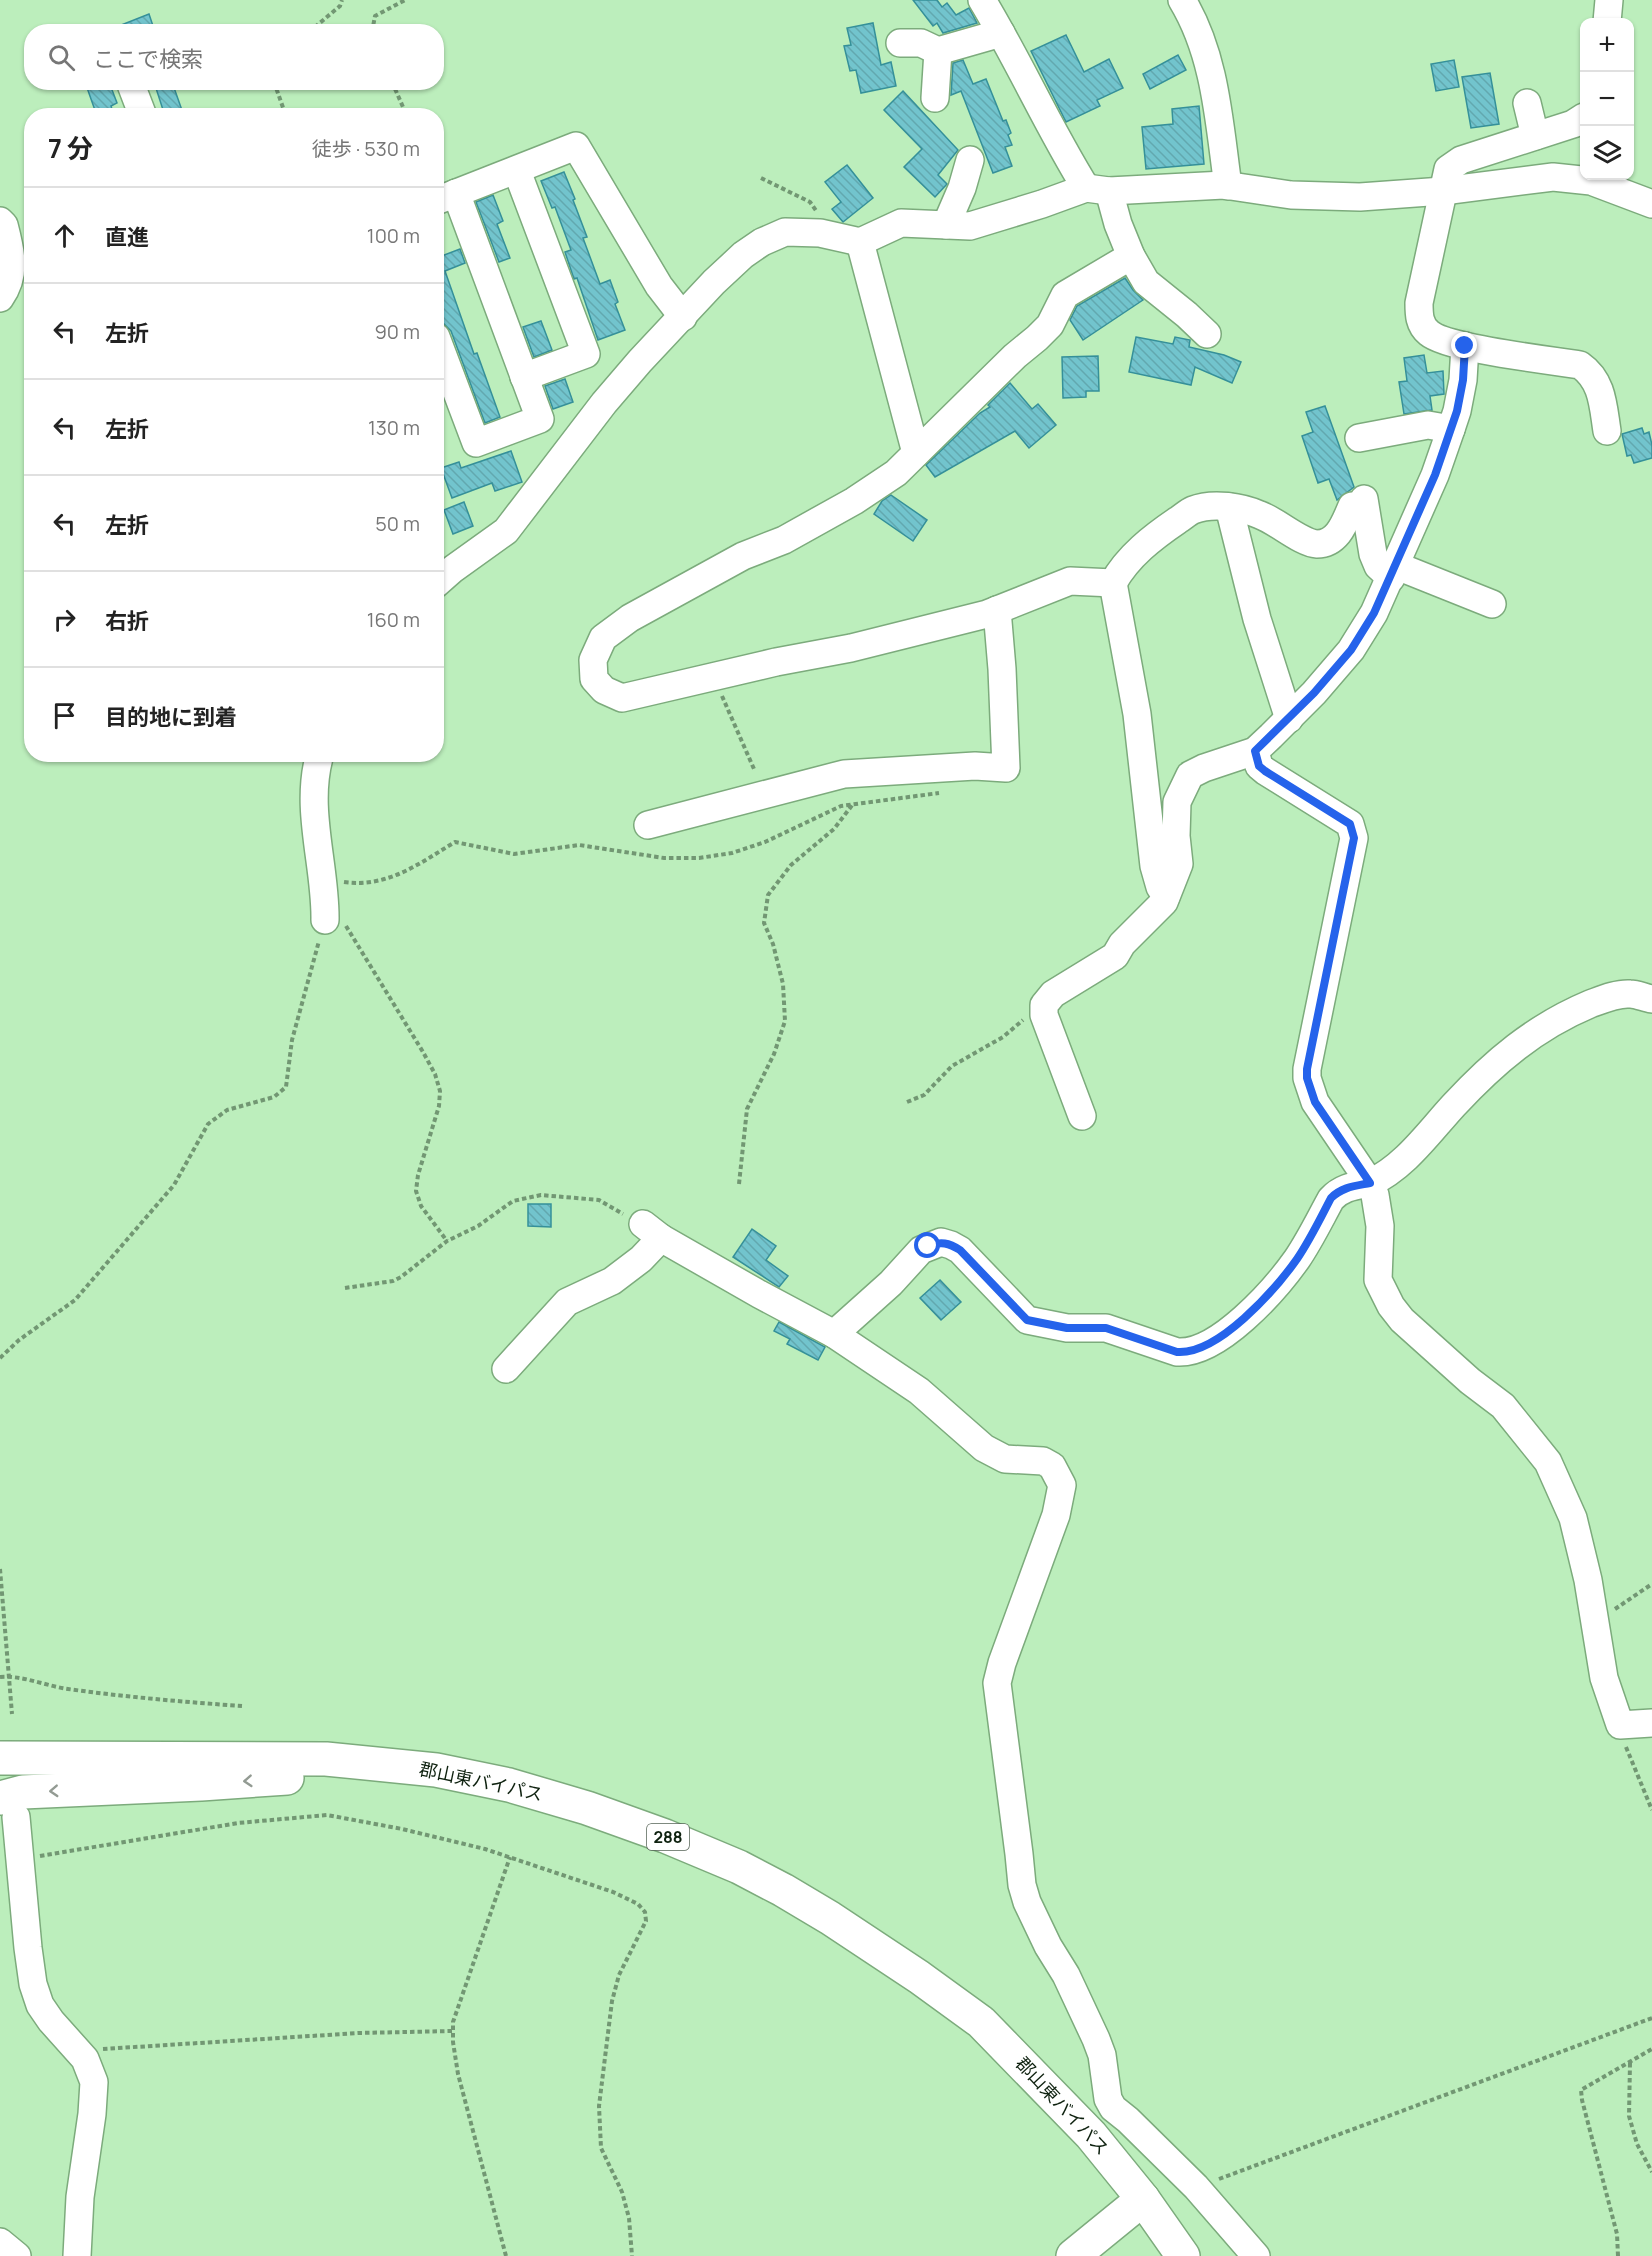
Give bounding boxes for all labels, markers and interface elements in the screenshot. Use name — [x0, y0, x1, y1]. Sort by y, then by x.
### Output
map controls — [1580, 18, 1634, 180]
button: + — [1580, 18, 1634, 72]
search box — [24, 24, 444, 90]
icon: search — [45, 41, 78, 74]
text: ここで検索 — [93, 44, 203, 74]
button: − — [1580, 72, 1634, 126]
button: layers — [1580, 126, 1634, 180]
text: 7 分 — [48, 130, 93, 166]
text: 徒歩 · 530 m — [312, 135, 420, 162]
icon: ahead — [48, 219, 81, 252]
text: 直進 — [105, 222, 149, 252]
text: 100 m — [367, 222, 420, 249]
icon: left — [48, 315, 81, 348]
text: 左折 — [105, 318, 149, 348]
text: 90 m — [374, 318, 420, 345]
route end — [1451, 332, 1477, 358]
icon: left — [48, 411, 81, 444]
text: 左折 — [105, 414, 149, 444]
text: 130 m — [368, 414, 420, 441]
icon: left — [48, 507, 81, 540]
text: 左折 — [105, 510, 149, 540]
text: 50 m — [375, 510, 420, 537]
icon: right — [48, 603, 81, 636]
text: 右折 — [105, 606, 149, 636]
text: 160 m — [367, 606, 420, 633]
icon: arrive — [48, 699, 81, 732]
text: 目的地に到着 — [105, 702, 237, 732]
route start — [914, 1232, 940, 1258]
street label: 郡山東バイパス — [417, 1756, 545, 1806]
one-way arrow — [244, 1774, 253, 1787]
one-way arrow — [49, 1785, 58, 1797]
road number: 288 — [647, 1824, 689, 1850]
street label: 郡山東バイパス — [1011, 2051, 1114, 2159]

